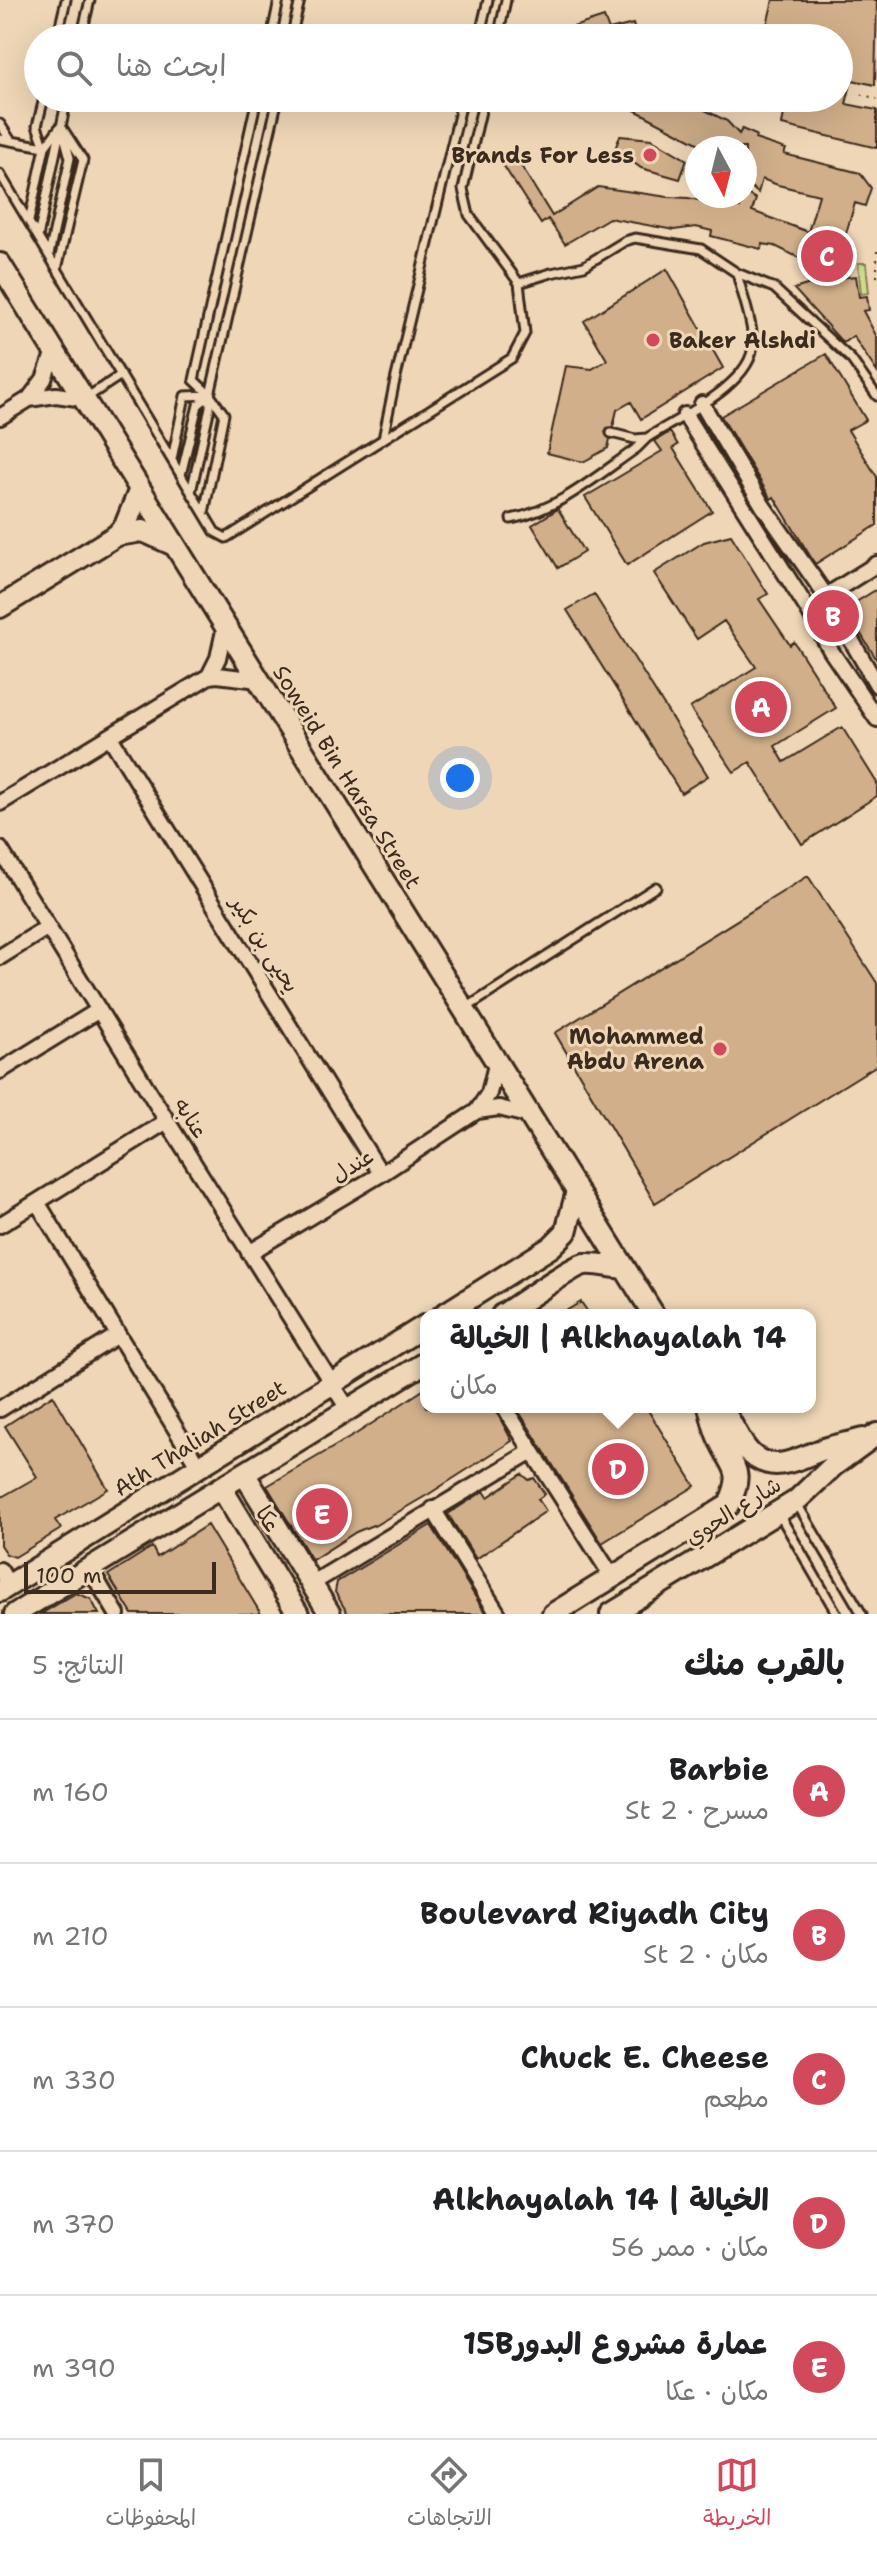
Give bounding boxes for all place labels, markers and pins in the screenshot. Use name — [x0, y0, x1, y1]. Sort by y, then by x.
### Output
place label: Brands For Less — [451, 141, 634, 170]
marker: Brands For Less — [641, 146, 659, 164]
pin: C — [801, 226, 853, 286]
place label: Baker Alshdi — [669, 326, 816, 355]
marker: Baker Alshdi — [644, 331, 662, 349]
pin: B — [807, 586, 859, 646]
pin: A — [735, 677, 787, 737]
place label: Mohammed Abdu Arena — [567, 1022, 704, 1076]
marker: Mohammed Abdu Arena — [711, 1040, 729, 1058]
pin: D — [592, 1439, 644, 1499]
pin: E — [296, 1484, 348, 1544]

